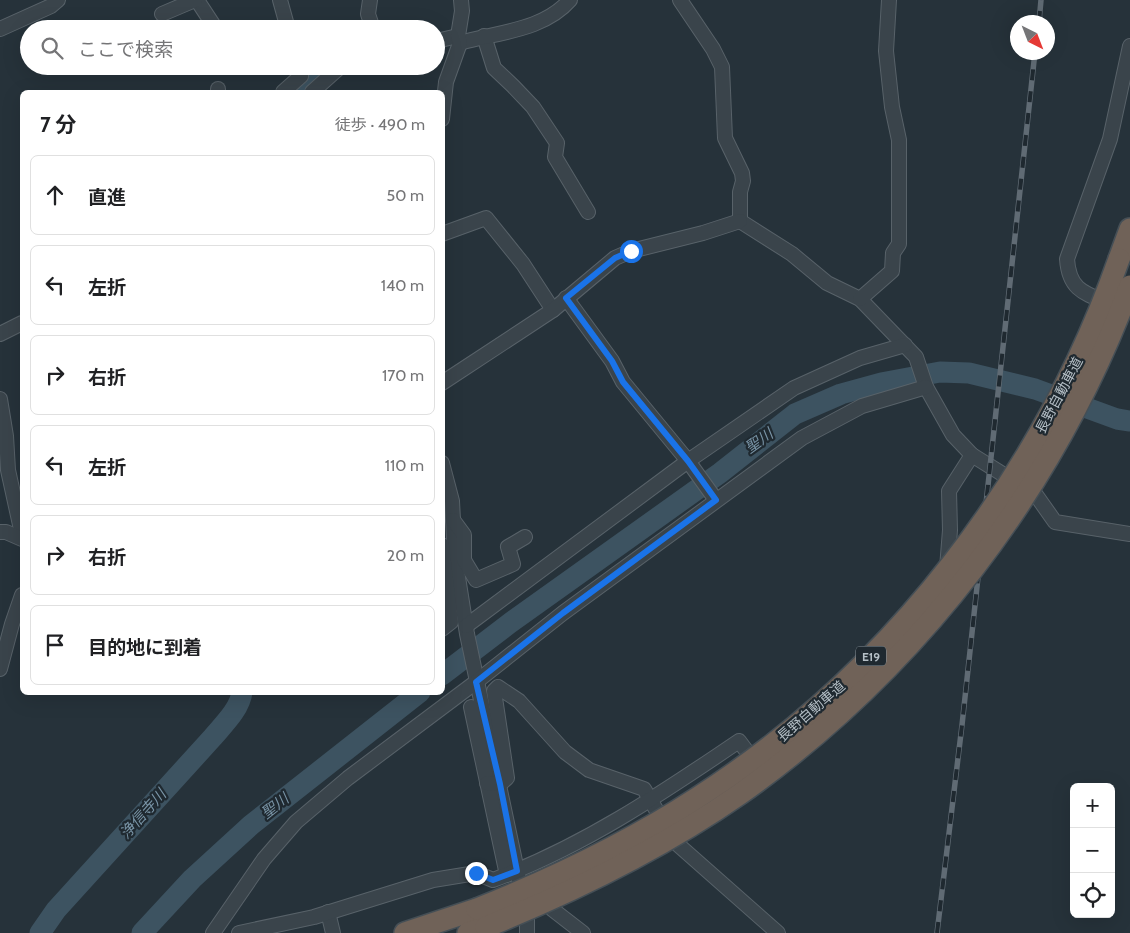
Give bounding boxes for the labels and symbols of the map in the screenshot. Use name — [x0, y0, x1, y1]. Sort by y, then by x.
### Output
north arrow — [1010, 15, 1055, 60]
route start — [620, 240, 643, 263]
street label: 長野自動車道 — [1031, 354, 1087, 436]
water label: 聖川 — [742, 424, 778, 457]
road number: E19 — [856, 646, 886, 666]
street label: 長野自動車道 — [773, 677, 849, 745]
water label: 浄信寺川 — [116, 784, 171, 842]
water label: 聖川 — [258, 788, 294, 822]
route end — [465, 862, 488, 885]

